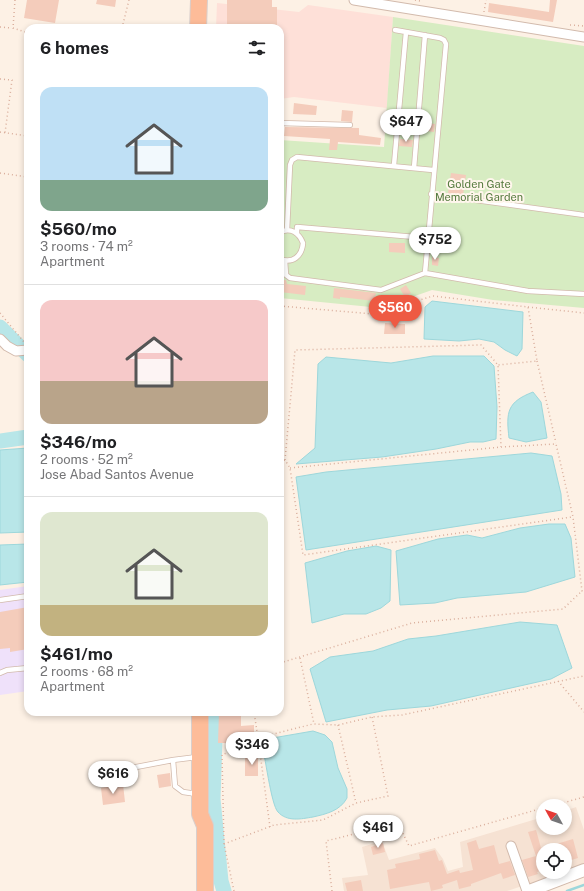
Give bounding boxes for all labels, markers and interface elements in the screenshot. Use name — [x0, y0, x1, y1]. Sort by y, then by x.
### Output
icon: filters — [246, 37, 268, 59]
text: 6 homes — [40, 38, 109, 58]
pin: $647 — [382, 109, 430, 143]
icon: home — [118, 113, 190, 185]
text: $647 — [389, 114, 423, 129]
park label: Golden Gate Memorial Garden — [435, 178, 523, 203]
text: $560/mo — [40, 219, 117, 239]
pin: $752 — [411, 227, 459, 261]
text: $752 — [418, 232, 452, 247]
text: 3 rooms · 74 m² — [40, 239, 133, 254]
text: Apartment — [40, 254, 105, 269]
pin: $560 — [371, 295, 419, 329]
text: $560 — [378, 300, 412, 315]
icon: home — [118, 326, 190, 398]
text: $346/mo — [40, 432, 117, 452]
text: 2 rooms · 52 m² — [40, 452, 133, 467]
text: Jose Abad Santos Avenue — [40, 467, 194, 482]
icon: home — [118, 538, 190, 610]
text: $461/mo — [40, 644, 113, 664]
text: 2 rooms · 68 m² — [40, 664, 133, 679]
text: Apartment — [40, 679, 105, 694]
pin: $346 — [228, 732, 276, 766]
text: $346 — [235, 737, 269, 752]
pin: $616 — [89, 761, 137, 795]
text: $616 — [97, 766, 129, 781]
north arrow — [536, 799, 572, 835]
map controls — [536, 799, 572, 879]
pin: $461 — [354, 815, 402, 849]
text: $461 — [362, 820, 394, 835]
button: locate — [536, 843, 572, 879]

